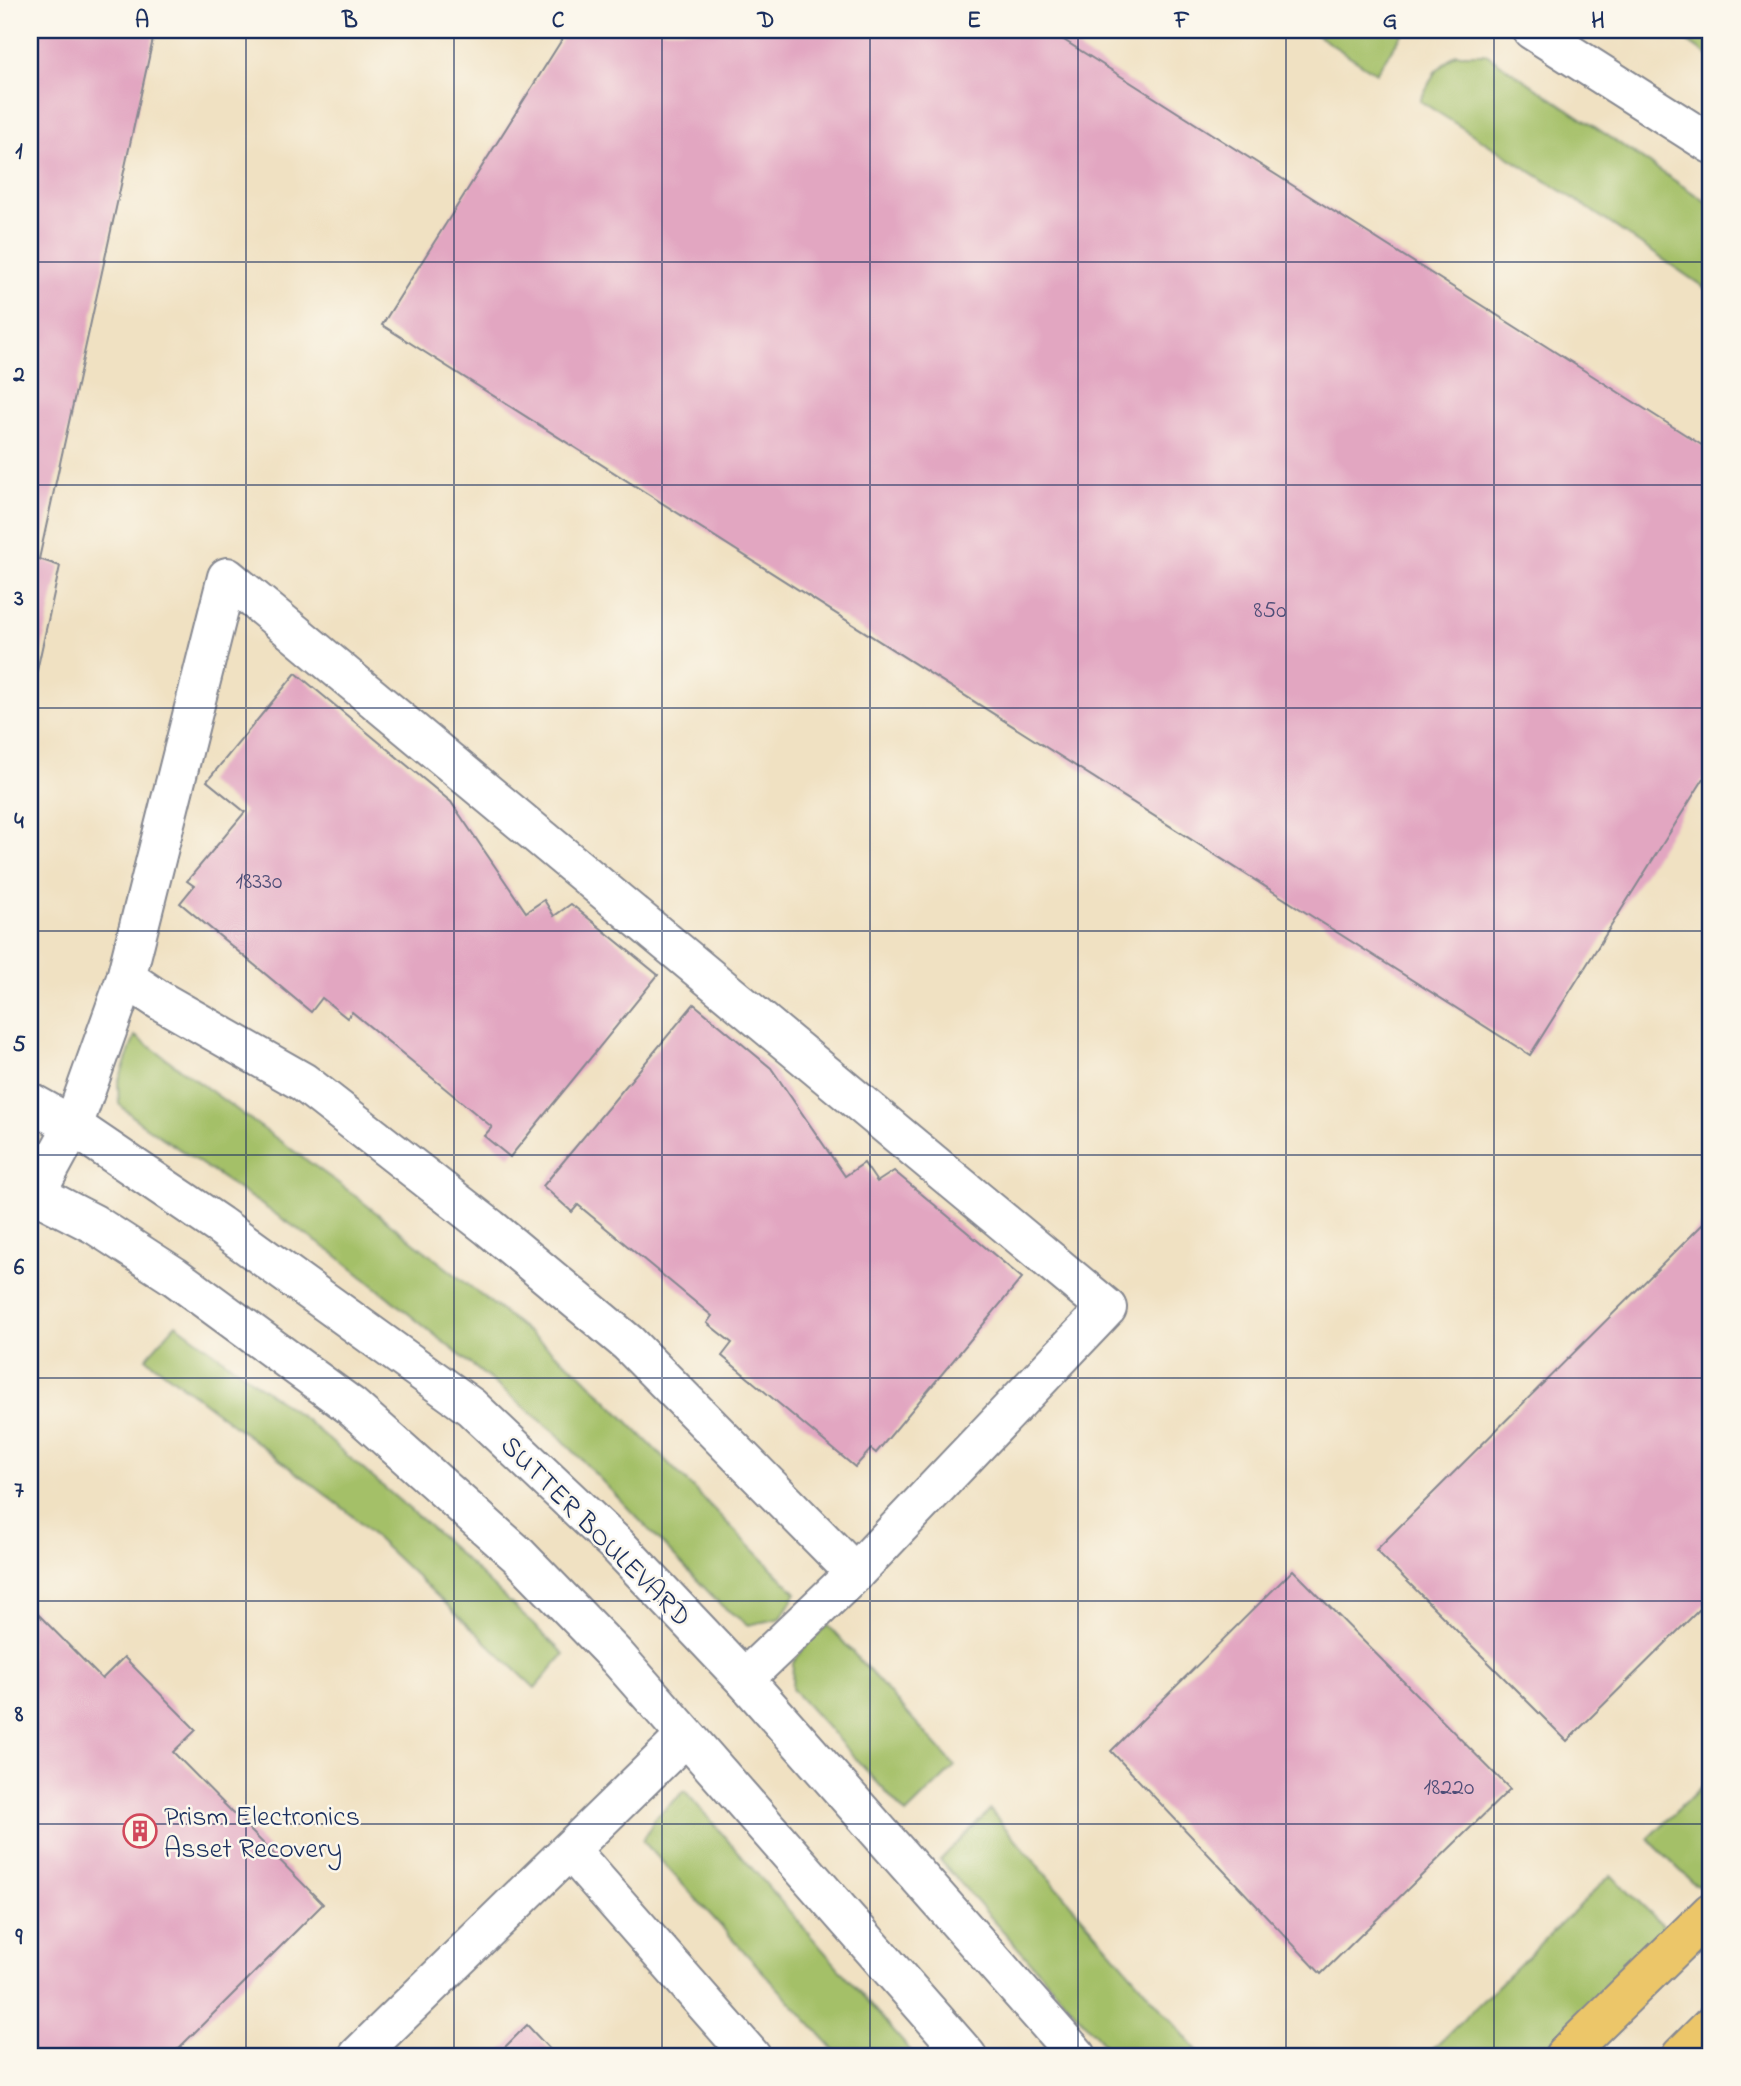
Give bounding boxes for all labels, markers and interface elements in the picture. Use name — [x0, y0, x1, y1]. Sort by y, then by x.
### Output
text: A — [135, 5, 149, 38]
text: B — [341, 5, 358, 38]
text: C — [552, 5, 565, 38]
text: D — [757, 5, 774, 38]
text: E — [967, 5, 981, 38]
text: F — [1174, 5, 1190, 38]
text: G — [1383, 5, 1397, 38]
text: H — [1591, 5, 1605, 38]
text: 1 — [15, 136, 23, 169]
text: 2 — [12, 359, 25, 392]
text: 3 — [13, 583, 24, 616]
house number: 850 — [1253, 594, 1287, 629]
text: 4 — [14, 806, 24, 839]
house number: 18330 — [236, 865, 282, 900]
text: 5 — [12, 1029, 26, 1062]
text: 6 — [14, 1252, 25, 1285]
street label: SUTTER BOULEVARD — [490, 1427, 700, 1637]
text: 7 — [14, 1475, 24, 1508]
text: 8 — [14, 1699, 24, 1732]
house number: 18220 — [1424, 1771, 1474, 1806]
place label: Prism Electronics Asset Recovery — [164, 1798, 360, 1871]
building icon: Prism Electronics Asset Recovery — [121, 1812, 159, 1850]
text: 9 — [15, 1922, 24, 1955]

